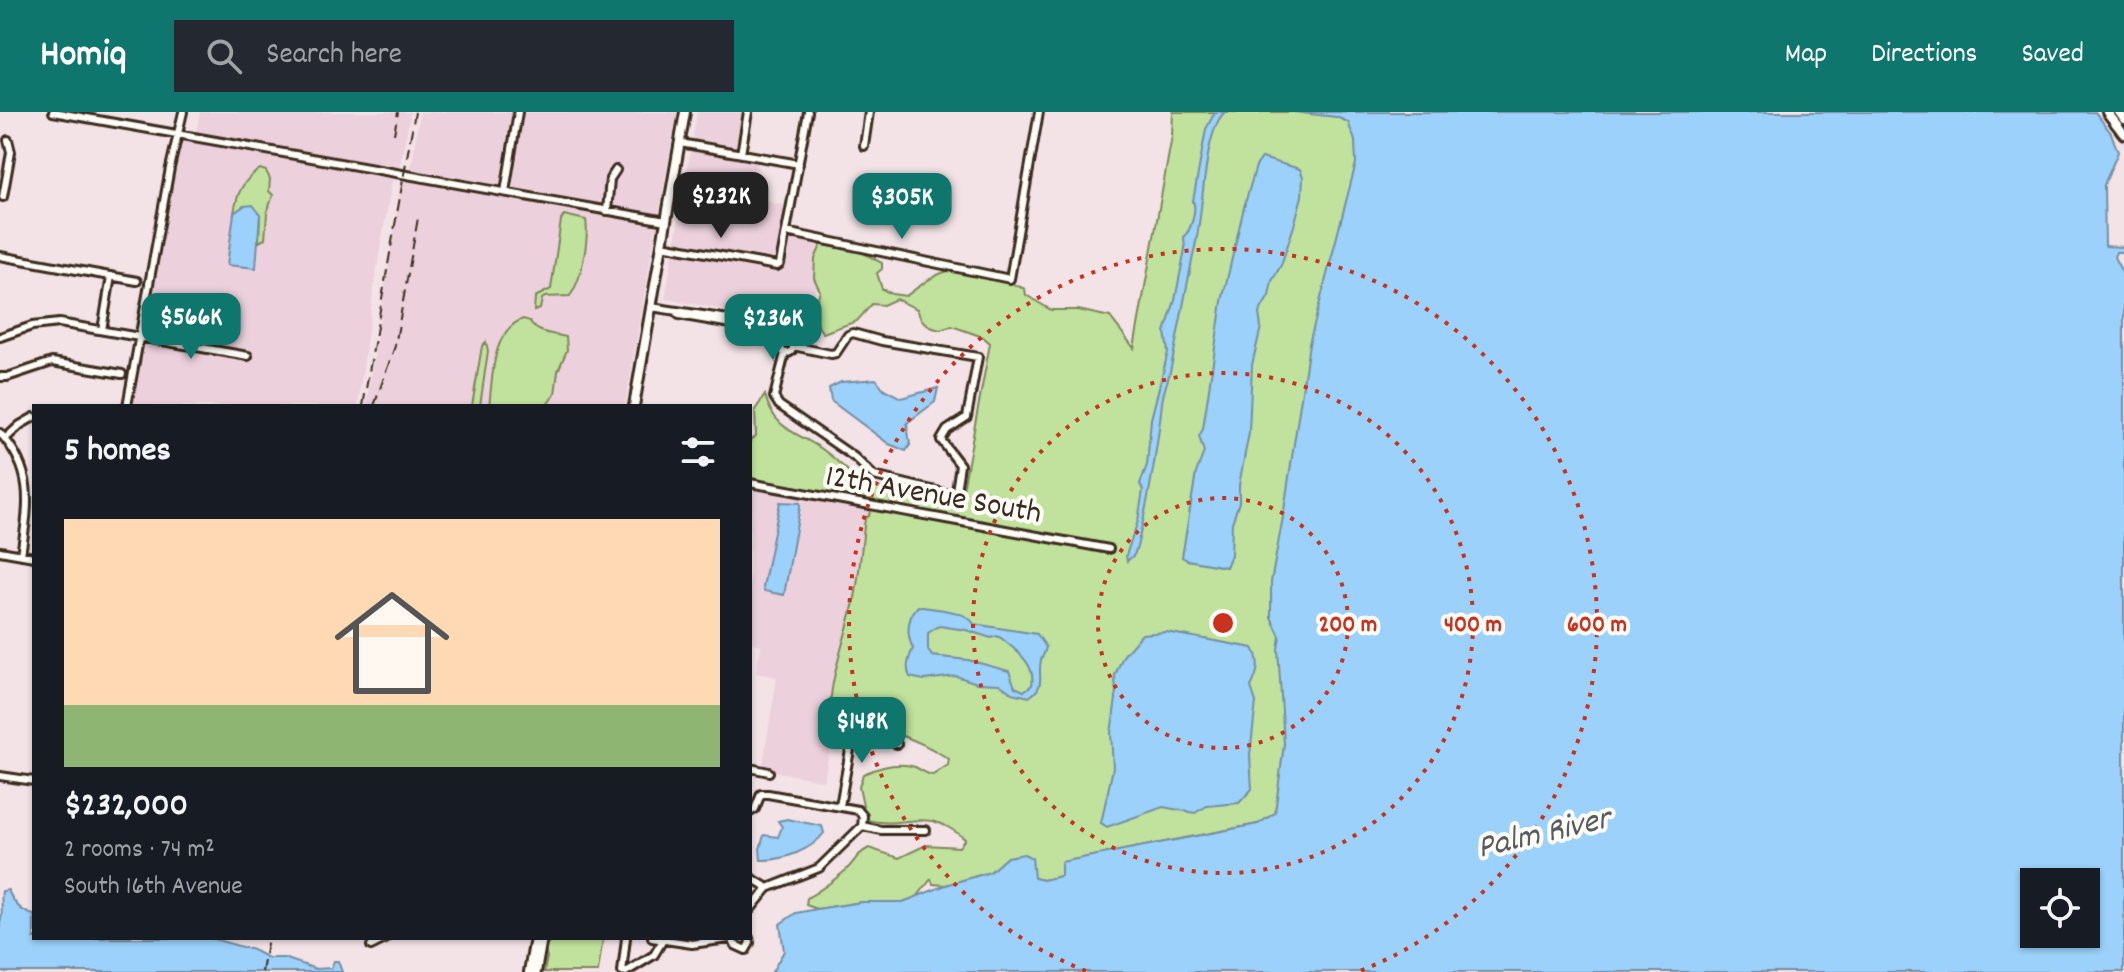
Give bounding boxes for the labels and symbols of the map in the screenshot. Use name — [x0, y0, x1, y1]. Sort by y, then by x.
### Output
pin: $232K — [665, 172, 777, 240]
pin: $305K — [846, 173, 958, 241]
pin: $566K — [135, 293, 247, 361]
pin: $236K — [717, 294, 829, 362]
street label: 12th Avenue South — [822, 455, 1045, 539]
centre of rings — [1209, 609, 1237, 637]
text: 200 m — [1319, 609, 1377, 643]
text: 400 m — [1444, 609, 1502, 643]
text: 600 m — [1567, 609, 1627, 643]
pin: $148K — [806, 697, 918, 765]
water label: Palm River — [1473, 796, 1619, 874]

